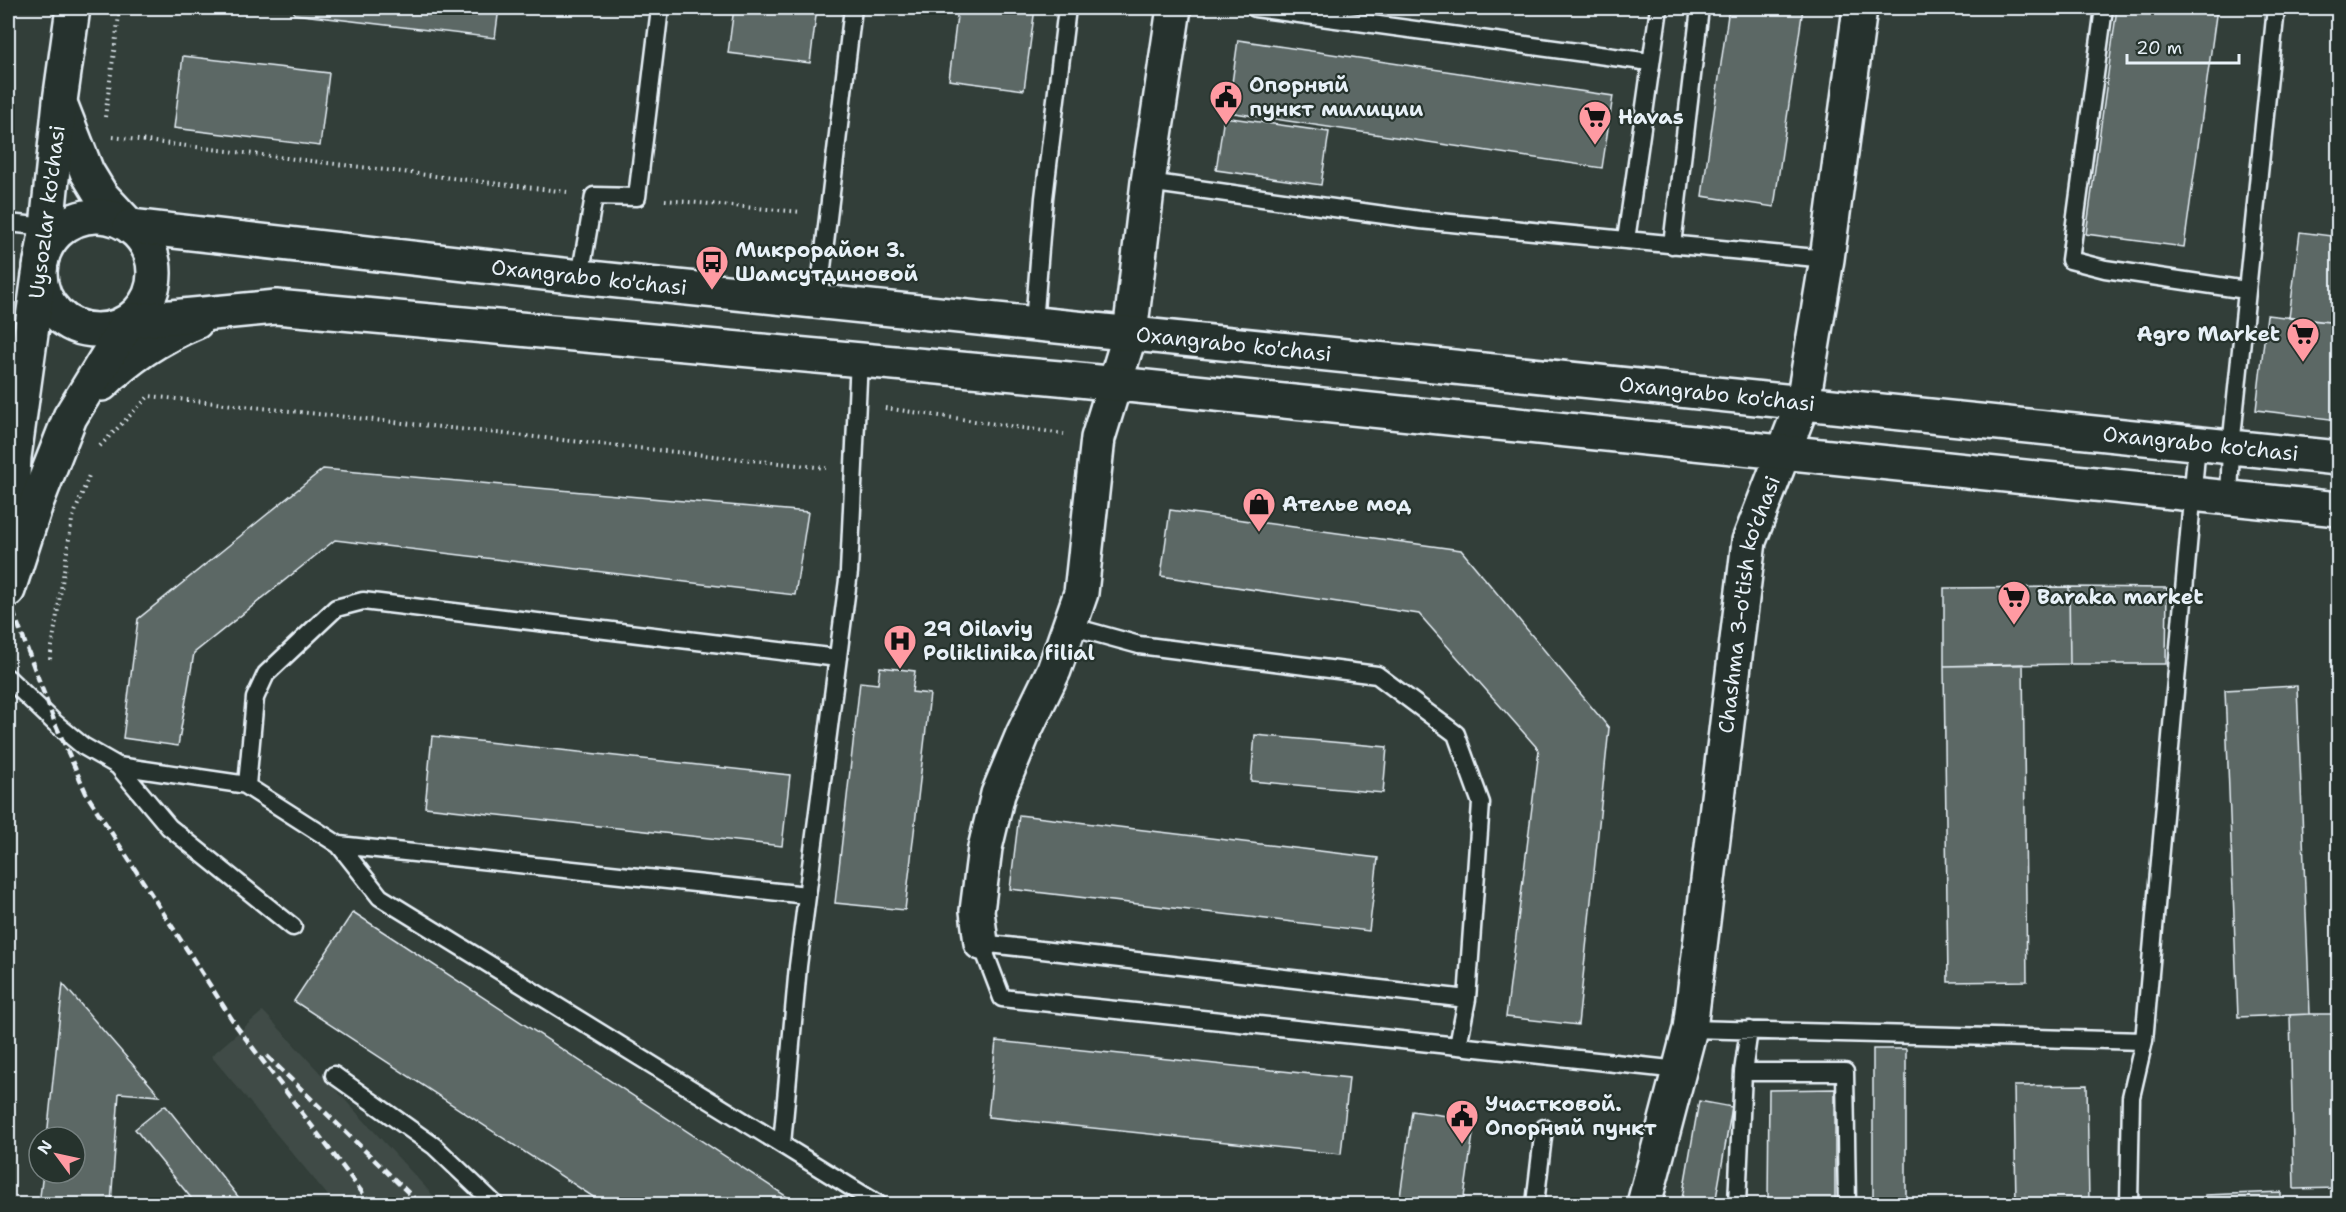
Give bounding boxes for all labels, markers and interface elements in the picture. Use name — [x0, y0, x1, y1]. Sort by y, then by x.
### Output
scale bar — [2127, 27, 2240, 65]
text: 20 m — [2136, 36, 2182, 60]
place label: Опорный пункт милиции — [1249, 71, 1424, 123]
public building icon: Опорный пункт милиции — [1208, 79, 1244, 126]
supermarket icon: Havas — [1577, 99, 1613, 146]
place label: Havas — [1618, 103, 1684, 131]
street label: Uysozlar ko'chasi — [22, 124, 72, 300]
place label: Микрорайон З. Шамсутдиновой — [735, 236, 918, 288]
bus stop icon: Микрорайон З. Шамсутдиновой — [694, 244, 730, 291]
street label: Oxangrabo ko'chasi — [490, 253, 688, 302]
supermarket icon: Agro Market — [2285, 316, 2321, 363]
street label: Oxangrabo ko'chasi — [1134, 320, 1333, 368]
place label: Agro Market — [2136, 320, 2280, 348]
street label: Oxangrabo ko'chasi — [1618, 370, 1816, 418]
street label: Oxangrabo ko'chasi — [2101, 420, 2300, 468]
street label: Chashma 3-o'tish ko'chasi — [1712, 472, 1787, 735]
shop icon: Ателье мод — [1241, 486, 1277, 533]
place label: Ателье мод — [1282, 490, 1411, 518]
supermarket icon: Baraka market — [1996, 579, 2032, 626]
place label: Baraka market — [2037, 583, 2203, 611]
place label: 29 Oilaviy Poliklinika filial — [923, 615, 1095, 667]
hospital icon: 29 Oilaviy Poliklinika filial — [882, 623, 918, 670]
place label: Участковой. Опорный пункт — [1485, 1090, 1657, 1142]
public building icon: Участковой. Опорный пункт — [1444, 1098, 1480, 1145]
north arrow — [27, 1125, 87, 1185]
text: N — [33, 1136, 57, 1158]

